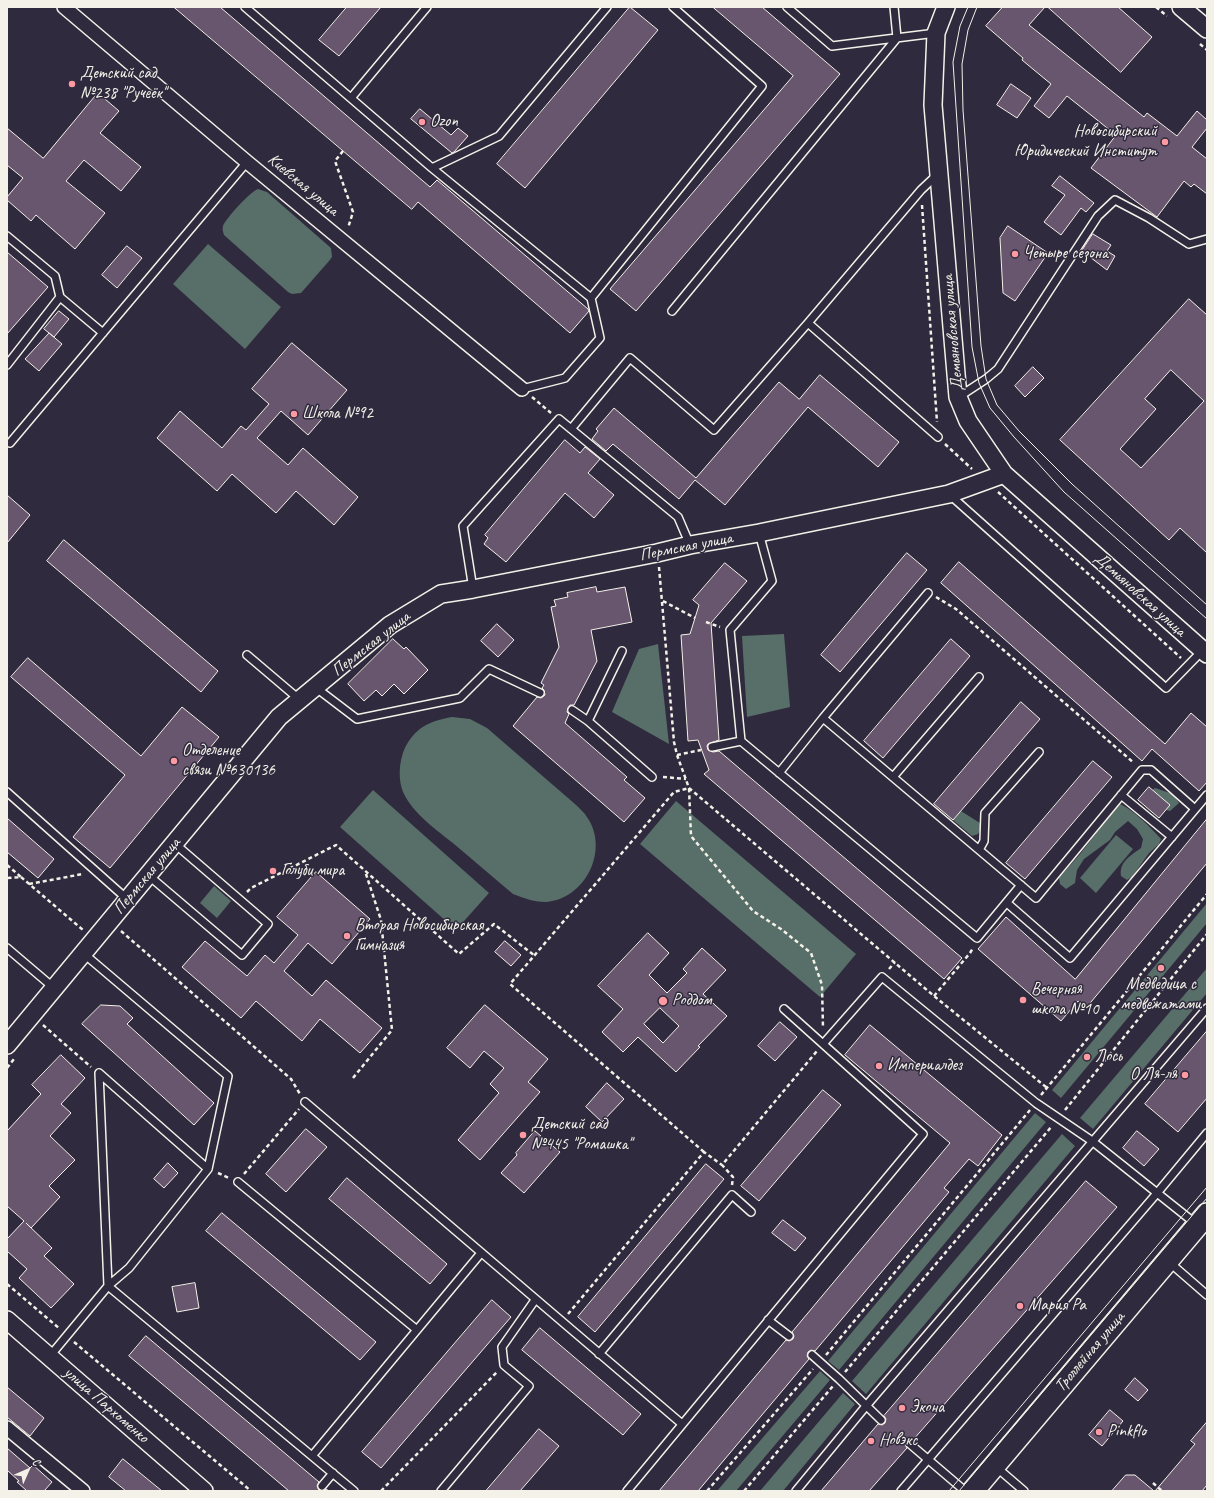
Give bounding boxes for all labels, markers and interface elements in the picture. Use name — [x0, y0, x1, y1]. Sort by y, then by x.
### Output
place label: Детский сад №238 "Ручеёк" — [80, 64, 166, 104]
marker: Детский сад №238 "Ручеёк" — [67, 79, 77, 89]
place label: Ozon — [430, 112, 458, 132]
marker: Ozon — [417, 117, 427, 127]
place label: Новосибирский Юридический Институт — [1014, 122, 1157, 162]
marker: Новосибирский Юридический Институт — [1160, 137, 1170, 147]
street label: Киевская улица — [263, 149, 343, 221]
place label: Четыре сезона — [1023, 244, 1108, 264]
marker: Четыре сезона — [1010, 249, 1020, 259]
street label: Демьяновская улица — [938, 274, 968, 392]
place label: Школа №92 — [302, 404, 373, 424]
marker: Школа №92 — [289, 409, 299, 419]
street label: Пермская улица — [638, 528, 734, 566]
street label: Демьяновская улица — [1090, 548, 1190, 642]
street label: Пермская улица — [328, 607, 414, 681]
place label: Отделение связи №630136 — [182, 741, 275, 781]
marker: Отделение связи №630136 — [169, 756, 179, 766]
street label: Пермская улица — [109, 833, 185, 919]
place label: Голуби мира — [281, 861, 344, 881]
marker: Голуби мира — [268, 866, 278, 876]
place label: Вторая Новосибирская Гимназия — [355, 916, 483, 956]
marker: Вторая Новосибирская Гимназия — [342, 931, 352, 941]
marker: Медведица с медвежатами — [1156, 963, 1166, 973]
place label: Медведица с медвежатами — [1121, 975, 1201, 1015]
place label: Вечерняя школа №10 — [1031, 980, 1099, 1020]
place label: Роддом — [672, 991, 711, 1011]
marker: Роддом — [657, 995, 669, 1007]
marker: Вечерняя школа №10 — [1018, 995, 1028, 1005]
place label: Лось — [1095, 1047, 1122, 1067]
marker: Лось — [1082, 1052, 1092, 1062]
place label: Империалдез — [887, 1056, 962, 1076]
marker: Империалдез — [874, 1061, 884, 1071]
place label: О Ля-ля — [1130, 1065, 1177, 1085]
marker: О Ля-ля — [1180, 1070, 1190, 1080]
place label: Детский сад №445 "Ромашка" — [531, 1115, 632, 1155]
marker: Детский сад №445 "Ромашка" — [518, 1130, 528, 1140]
place label: Мария Ра — [1028, 1296, 1086, 1316]
marker: Мария Ра — [1015, 1301, 1025, 1311]
street label: Троллейная улица — [1051, 1308, 1129, 1396]
street label: улица Пархоменко — [59, 1362, 153, 1448]
place label: Экона — [910, 1398, 944, 1418]
marker: Экона — [897, 1403, 907, 1413]
place label: Pinkflo — [1107, 1422, 1146, 1442]
marker: Pinkflo — [1094, 1427, 1104, 1437]
place label: Новэкс — [879, 1431, 917, 1451]
marker: Новэкс — [866, 1436, 876, 1446]
north arrow — [8, 1450, 48, 1490]
text: С — [30, 1455, 43, 1468]

